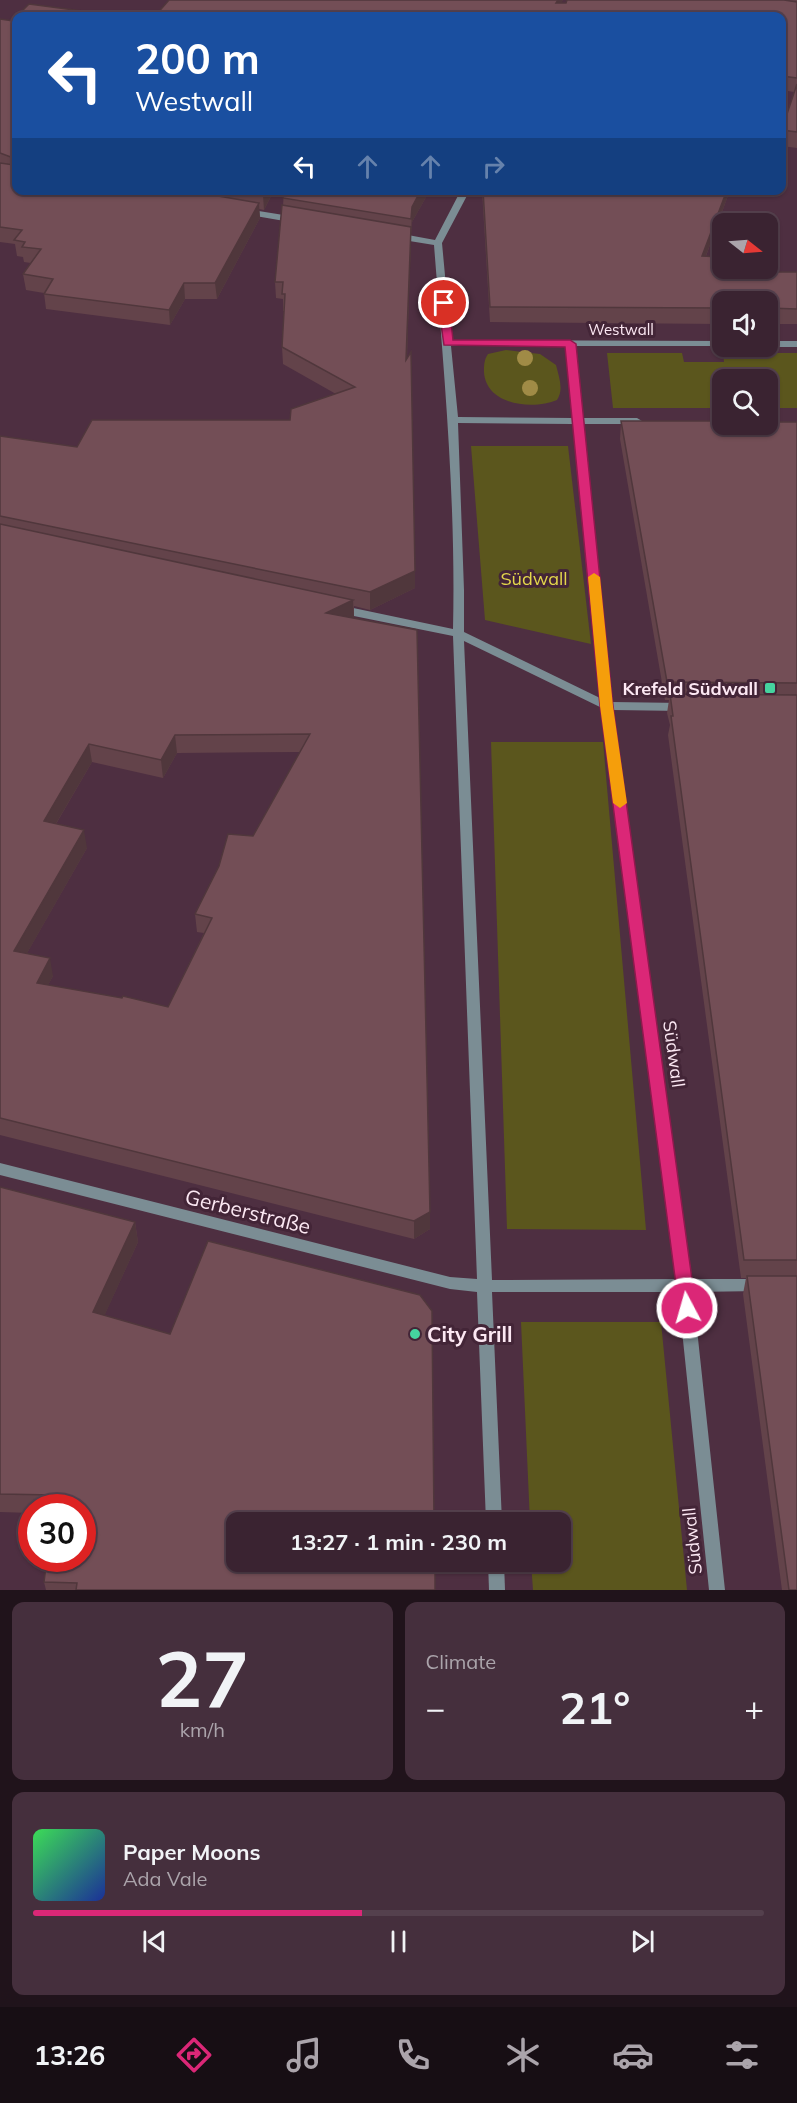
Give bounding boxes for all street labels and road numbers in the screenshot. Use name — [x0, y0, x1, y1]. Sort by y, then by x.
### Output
street label: Westwall — [588, 320, 654, 339]
street label: Südwall — [658, 1019, 690, 1089]
street label: Gerberstraße — [183, 1183, 313, 1239]
street label: Südwall — [677, 1506, 707, 1576]

